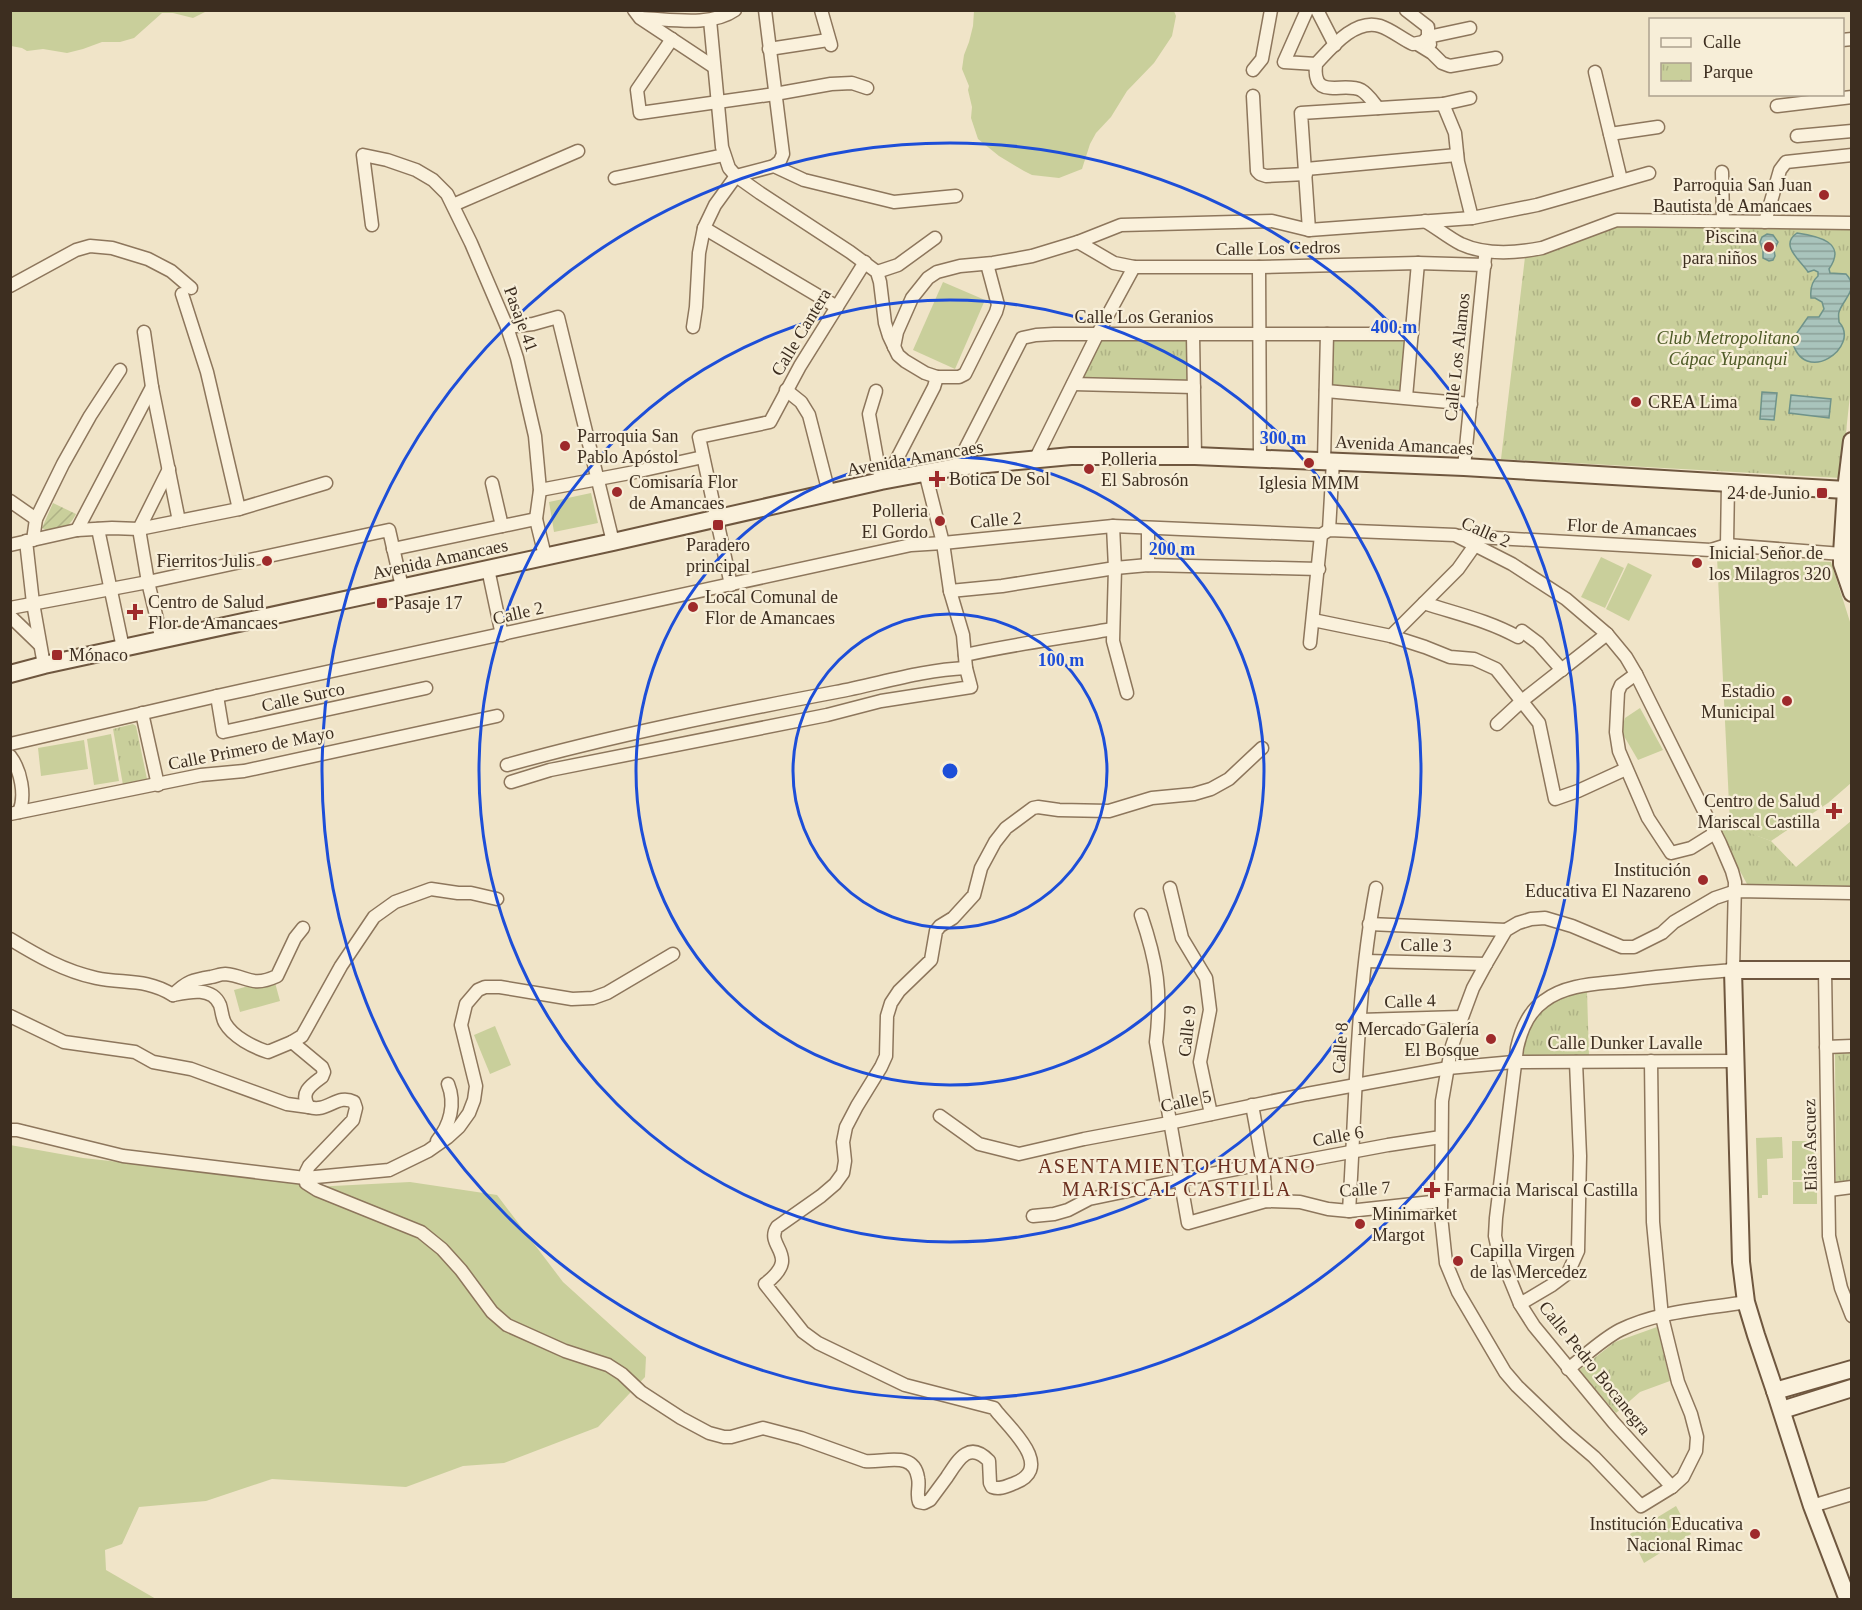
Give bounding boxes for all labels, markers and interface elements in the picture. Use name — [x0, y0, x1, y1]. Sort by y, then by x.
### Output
legend — [1649, 18, 1844, 96]
text: Calle — [1703, 32, 1741, 52]
text: Parque — [1703, 62, 1753, 82]
place label: Parroquia San Juan Bautista de Amancaes — [1653, 175, 1812, 216]
marker: Parroquia San Juan Bautista de Amancaes — [1817, 188, 1831, 202]
place label: Piscina para niños — [1683, 227, 1757, 268]
street label: Calle Los Cedros — [1215, 237, 1341, 259]
marker: Piscina para niños — [1762, 240, 1776, 254]
street label: Pasaje 41 — [500, 283, 542, 355]
street label: Calle Cantera — [767, 285, 835, 379]
street label: Calle Los Alamos — [1440, 292, 1474, 422]
street label: Calle Los Geranios — [1075, 307, 1213, 327]
text: 400 m — [1371, 317, 1417, 337]
park label: Club Metropolitano Cápac Yupanqui — [1657, 328, 1799, 369]
place label: CREA Lima — [1648, 392, 1738, 412]
marker: CREA Lima — [1629, 395, 1643, 409]
place label: Parroquia San Pablo Apóstol — [577, 426, 679, 467]
text: 300 m — [1260, 428, 1306, 448]
street label: Avenida Amancaes — [1335, 431, 1473, 459]
street label: Avenida Amancaes — [845, 436, 985, 480]
marker: Parroquia San Pablo Apóstol — [558, 439, 572, 453]
place label: Polleria El Sabrosón — [1101, 449, 1189, 490]
marker: Iglesia MMM — [1302, 456, 1316, 470]
marker: Polleria El Sabrosón — [1082, 462, 1096, 476]
place label: Botica De Sol — [949, 469, 1050, 489]
place label: Comisaría Flor de Amancaes — [629, 472, 738, 513]
marker: Botica De Sol — [930, 472, 944, 486]
place label: Iglesia MMM — [1259, 473, 1359, 493]
place label: 24 de Junio — [1727, 483, 1810, 503]
marker: Comisaría Flor de Amancaes — [610, 485, 624, 499]
marker: 24 de Junio — [1815, 486, 1829, 500]
place label: Polleria El Gordo — [862, 501, 928, 542]
street label: Calle 2 — [969, 508, 1023, 532]
street label: Calle 2 — [1458, 512, 1514, 552]
marker: Polleria El Gordo — [933, 514, 947, 528]
street label: Flor de Amancaes — [1567, 515, 1697, 541]
marker: Paradero principal — [711, 518, 725, 532]
street label: Avenida Amancaes — [370, 535, 510, 583]
place label: Paradero principal — [686, 535, 750, 576]
text: 200 m — [1149, 539, 1195, 559]
place label: Inicial Señor de los Milagros 320 — [1709, 543, 1831, 584]
place label: Fierritos Julis — [156, 551, 255, 571]
marker: Fierritos Julis — [260, 554, 274, 568]
marker: Inicial Señor de los Milagros 320 — [1690, 556, 1704, 570]
place label: Local Comunal de Flor de Amancaes — [705, 587, 838, 628]
place label: Centro de Salud Flor de Amancaes — [148, 592, 278, 633]
place label: Pasaje 17 — [394, 593, 462, 613]
marker: Pasaje 17 — [375, 596, 389, 610]
street label: Calle 2 — [491, 597, 545, 629]
marker: Local Comunal de Flor de Amancaes — [686, 600, 700, 614]
marker: Centro de Salud Flor de Amancaes — [126, 603, 144, 621]
place label: Mónaco — [69, 645, 128, 665]
marker: Mónaco — [50, 648, 64, 662]
text: 100 m — [1038, 650, 1084, 670]
street label: Calle Surco — [260, 678, 346, 716]
place label: Estadio Municipal — [1701, 681, 1775, 722]
marker: Estadio Municipal — [1780, 694, 1794, 708]
street label: Calle Primero de Mayo — [166, 722, 336, 774]
centre of rings — [940, 761, 960, 781]
place label: Centro de Salud Mariscal Castilla — [1698, 791, 1820, 832]
marker: Centro de Salud Mariscal Castilla — [1825, 802, 1843, 820]
place label: Institución Educativa El Nazareno — [1525, 860, 1691, 901]
marker: Institución Educativa El Nazareno — [1696, 873, 1710, 887]
street label: Calle 3 — [1400, 935, 1452, 955]
street label: Calle 4 — [1384, 990, 1436, 1012]
street label: Calle 9 — [1174, 1004, 1200, 1058]
place label: Mercado Galería El Bosque — [1358, 1019, 1479, 1060]
street label: Calle 8 — [1328, 1022, 1352, 1074]
marker: Mercado Galería El Bosque — [1484, 1032, 1498, 1046]
street label: Calle Dunker Lavalle — [1548, 1033, 1702, 1053]
street label: Calle 5 — [1159, 1086, 1213, 1116]
street label: Elías Ascuez — [1799, 1099, 1821, 1191]
street label: Calle 6 — [1311, 1122, 1365, 1150]
district label: ASENTAMIENTO HUMANO MARISCAL CASTILLA — [1038, 1155, 1316, 1200]
street label: Calle 7 — [1339, 1177, 1391, 1201]
place label: Farmacia Mariscal Castilla — [1444, 1180, 1638, 1200]
marker: Farmacia Mariscal Castilla — [1425, 1183, 1439, 1197]
place label: Minimarket Margot — [1372, 1204, 1457, 1245]
marker: Minimarket Margot — [1353, 1217, 1367, 1231]
place label: Capilla Virgen de las Mercedez — [1470, 1241, 1587, 1282]
marker: Capilla Virgen de las Mercedez — [1451, 1254, 1465, 1268]
street label: Calle Pedro Bocanegra — [1535, 1297, 1655, 1439]
place label: Institución Educativa Nacional Rimac — [1590, 1514, 1743, 1555]
marker: Institución Educativa Nacional Rimac — [1748, 1527, 1762, 1541]

